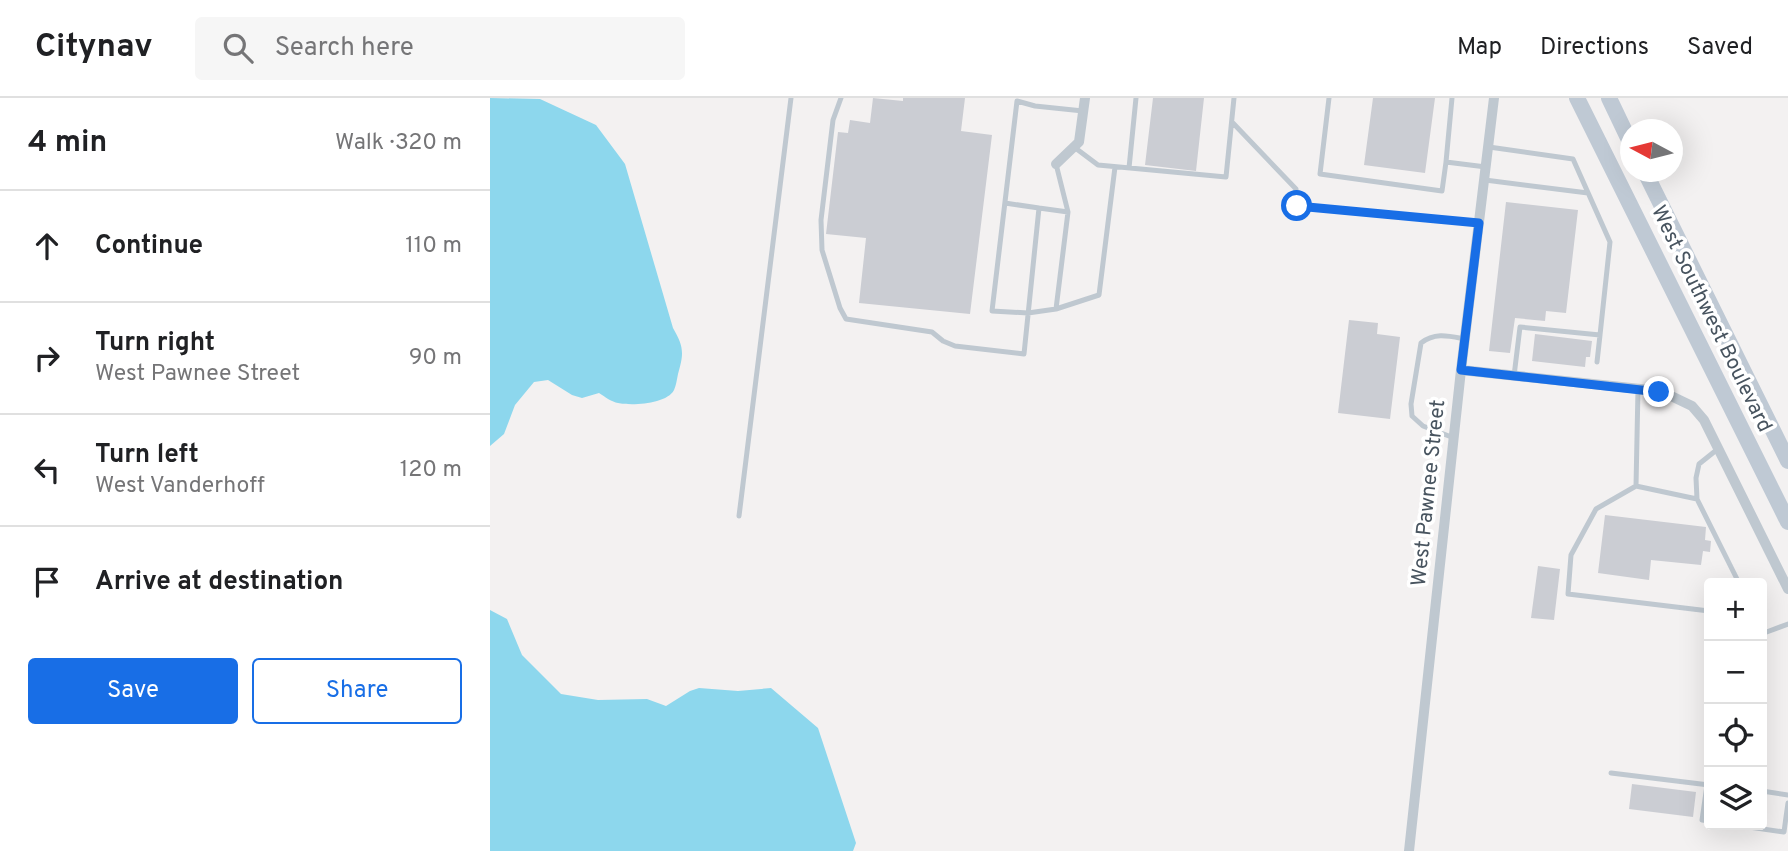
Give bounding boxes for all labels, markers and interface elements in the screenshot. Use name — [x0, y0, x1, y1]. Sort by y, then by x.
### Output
search box — [195, 17, 685, 80]
text: Citynav — [35, 27, 153, 69]
icon: search — [219, 29, 257, 67]
text: Search here — [275, 32, 414, 65]
text: Map — [1457, 33, 1502, 63]
text: Directions — [1540, 33, 1649, 63]
text: Saved — [1687, 33, 1753, 63]
north arrow — [1620, 119, 1683, 182]
text: 4 min — [28, 125, 107, 162]
text: Walk · 320 m — [335, 129, 462, 158]
route start — [1281, 190, 1312, 221]
street label: West Southwest Boulevard — [1644, 201, 1778, 437]
icon: ahead — [28, 227, 66, 265]
text: Continue — [95, 230, 203, 263]
text: 110 m — [405, 232, 462, 261]
text: Turn right — [95, 327, 215, 360]
icon: right — [28, 339, 66, 377]
text: 90 m — [409, 344, 462, 373]
text: West Pawnee Street — [95, 360, 300, 389]
route end — [1643, 376, 1674, 407]
street label: West Pawnee Street — [1406, 398, 1452, 588]
text: Turn left — [95, 439, 199, 472]
icon: left — [28, 451, 66, 489]
text: 120 m — [400, 456, 462, 485]
text: West Vanderhoff — [95, 472, 265, 501]
icon: arrive — [28, 563, 66, 601]
text: Arrive at destination — [95, 566, 343, 599]
map controls — [1704, 578, 1767, 830]
button: + — [1704, 578, 1767, 641]
button: − — [1704, 641, 1767, 704]
button: Save — [28, 658, 238, 724]
button: Share — [252, 658, 462, 724]
button: locate — [1704, 704, 1767, 767]
button: layers — [1704, 767, 1767, 830]

